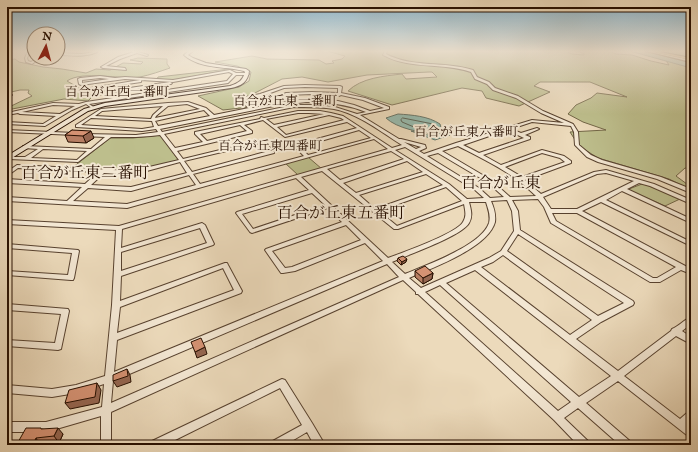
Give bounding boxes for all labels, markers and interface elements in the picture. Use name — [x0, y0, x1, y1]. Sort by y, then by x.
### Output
north arrow — [26, 26, 66, 66]
text: N — [40, 29, 53, 45]
district label: 百合が丘西一番町 — [65, 84, 169, 101]
district label: 百合が丘東一番町 — [233, 93, 337, 110]
district label: 百合が丘東六番町 — [414, 124, 518, 141]
district label: 百合が丘東四番町 — [218, 138, 322, 155]
district label: 百合が丘東二番町 — [21, 164, 149, 184]
district label: 百合が丘東 — [461, 174, 541, 194]
district label: 百合が丘東五番町 — [277, 204, 405, 224]

